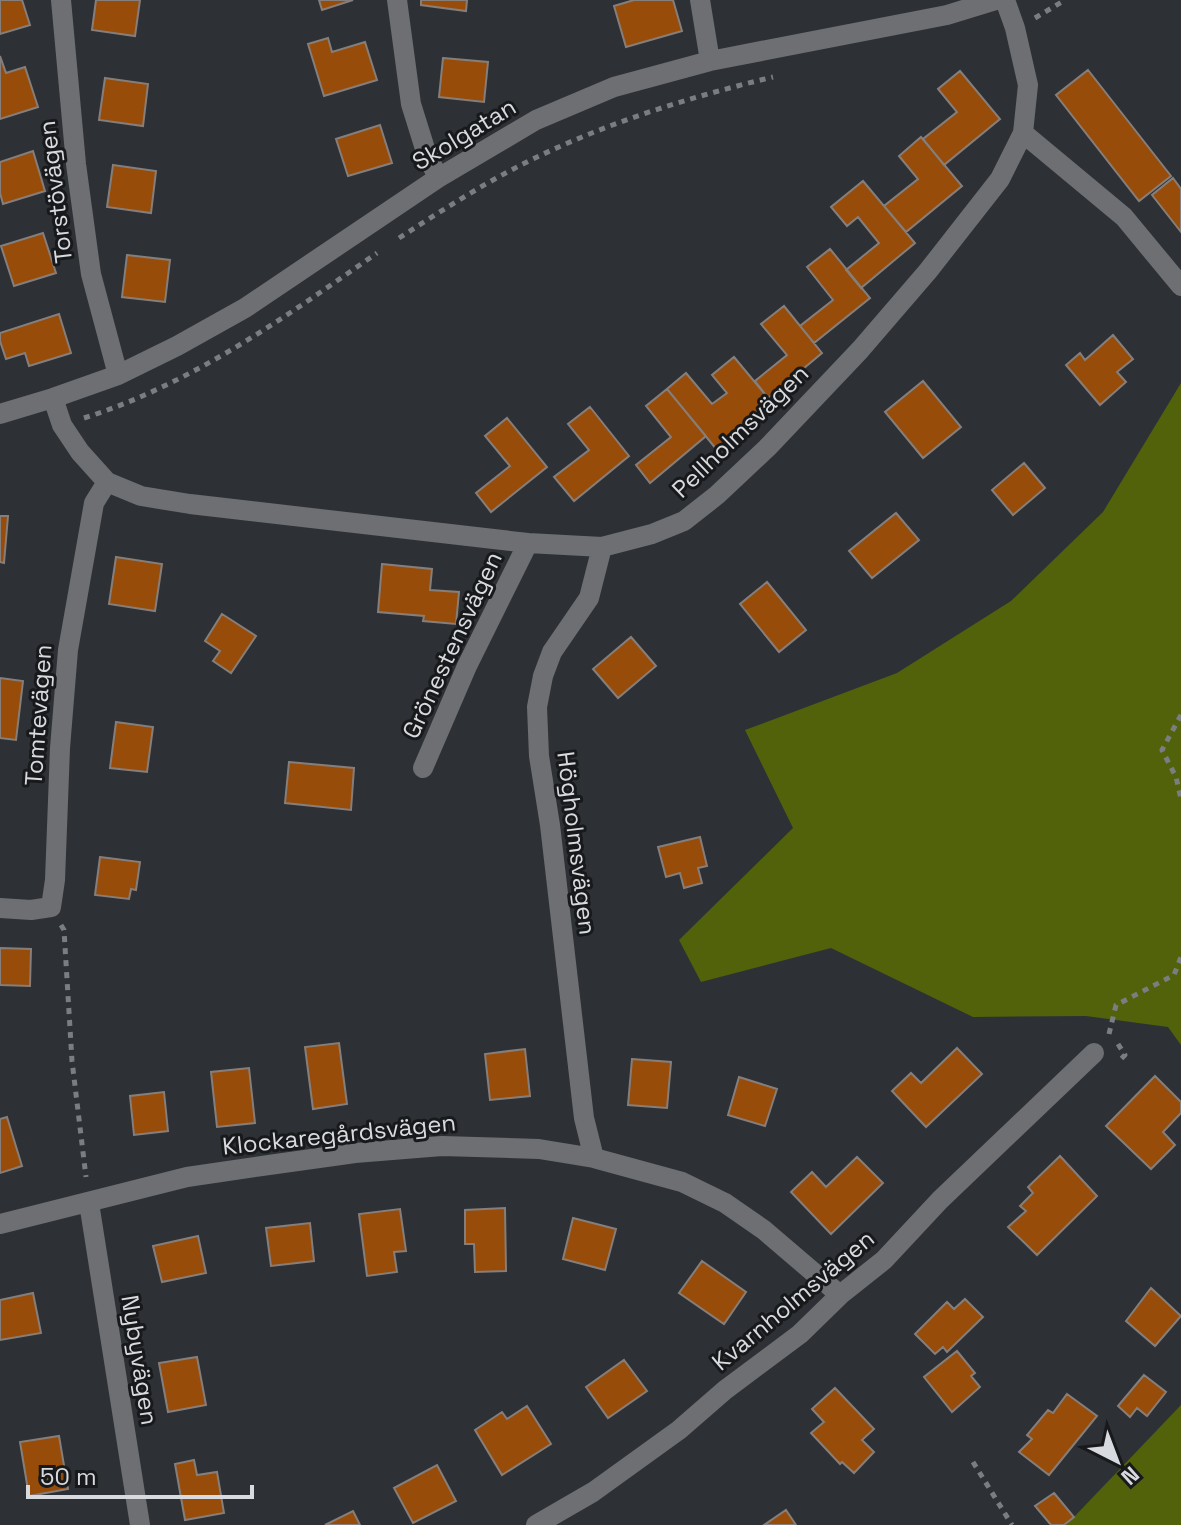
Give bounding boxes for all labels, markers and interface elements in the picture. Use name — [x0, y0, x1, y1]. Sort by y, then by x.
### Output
street label: Skolgatan — [406, 91, 522, 177]
street label: Torstövägen — [31, 119, 79, 265]
street label: Pellholmsvägen — [665, 358, 815, 504]
street label: Grönestensvägen — [395, 547, 509, 743]
street label: Tomtevägen — [18, 643, 58, 787]
street label: Högholmsvägen — [550, 749, 604, 937]
street label: Klockaregårdsvägen — [221, 1106, 457, 1162]
street label: Kvarnholmsvägen — [705, 1223, 881, 1377]
street label: Nybyvägen — [114, 1293, 166, 1427]
north arrow — [1077, 1421, 1157, 1501]
scale bar — [28, 1449, 252, 1499]
text: 50 m — [40, 1461, 97, 1492]
text: N — [1116, 1461, 1145, 1491]

